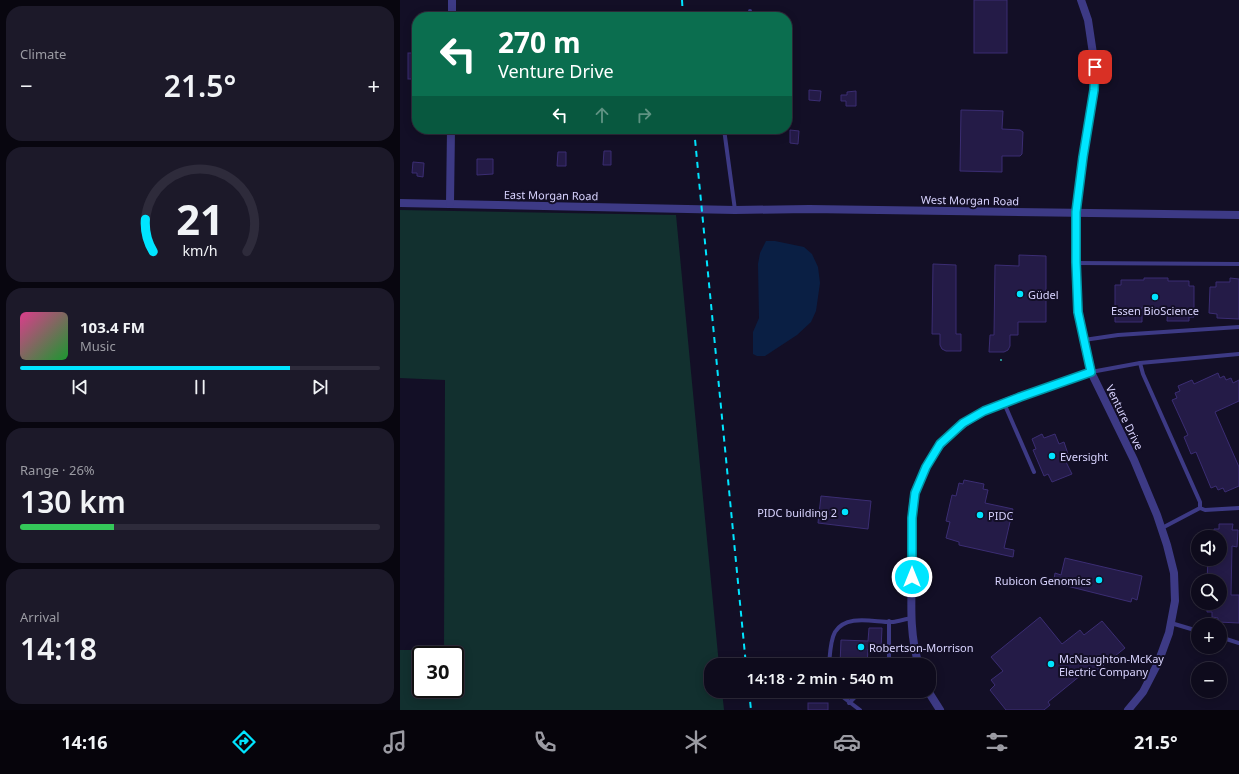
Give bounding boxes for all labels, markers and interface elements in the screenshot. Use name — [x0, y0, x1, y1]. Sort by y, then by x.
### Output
text: 270 m — [498, 23, 581, 61]
icon: left — [432, 28, 484, 80]
text: Climate — [20, 45, 66, 63]
pin — [1078, 50, 1112, 84]
icon: arrive — [1084, 56, 1106, 78]
text: Venture Drive — [498, 59, 614, 83]
text: 21.5° — [164, 65, 236, 106]
text: − — [20, 70, 33, 100]
text: + — [367, 70, 380, 100]
icon: left — [549, 104, 571, 126]
icon: ahead — [591, 104, 613, 126]
icon: right — [633, 104, 655, 126]
street label: East Morgan Road — [504, 187, 598, 203]
text: 21 — [176, 191, 224, 247]
street label: West Morgan Road — [921, 192, 1019, 208]
text: km/h — [182, 241, 218, 260]
place label: Güdel — [1028, 287, 1059, 302]
marker: Güdel — [1015, 289, 1025, 299]
marker: Essen BioScience — [1150, 292, 1160, 302]
place label: Essen BioScience — [1111, 303, 1199, 318]
text: 103.4 FM — [80, 317, 145, 337]
text: Music — [80, 337, 116, 355]
icon: previous — [69, 376, 91, 398]
icon: pause — [189, 376, 211, 398]
icon: next — [309, 376, 331, 398]
street label: Venture Drive — [1103, 382, 1147, 452]
place label: Eversight — [1060, 449, 1108, 464]
marker: Eversight — [1047, 451, 1057, 461]
text: Range · 26% — [20, 461, 95, 479]
text: 130 km — [20, 481, 126, 522]
place label: PIDC building 2 — [757, 505, 837, 520]
marker: PIDC building 2 — [840, 507, 850, 517]
place label: PIDC — [988, 508, 1013, 523]
marker: PIDC — [975, 510, 985, 520]
map controls — [1191, 530, 1227, 698]
button: sound — [1191, 530, 1227, 566]
position arrow — [891, 556, 933, 598]
place label: Rubicon Genomics — [995, 573, 1091, 588]
button: search — [1191, 574, 1227, 610]
marker: Rubicon Genomics — [1094, 575, 1104, 585]
text: Arrival — [20, 608, 60, 626]
button: + — [1191, 618, 1227, 654]
text: 14:18 — [20, 628, 97, 669]
place label: Robertson-Morrison — [869, 640, 974, 655]
marker: Robertson-Morrison — [856, 642, 866, 652]
speed limit sign: 30 — [412, 646, 464, 698]
place label: McNaughton-McKay Electric Company — [1059, 651, 1164, 679]
marker: McNaughton-McKay Electric Company — [1046, 659, 1056, 669]
button: − — [1191, 662, 1227, 698]
text: 14:18 · 2 min · 540 m — [746, 668, 894, 688]
icon: directions — [230, 728, 258, 756]
icon: music — [381, 728, 409, 756]
icon: phone — [531, 728, 559, 756]
icon: climate — [682, 728, 710, 756]
icon: car — [833, 728, 861, 756]
icon: filters — [983, 728, 1011, 756]
text: 14:16 — [61, 730, 108, 754]
text: 21.5° — [1134, 730, 1178, 754]

